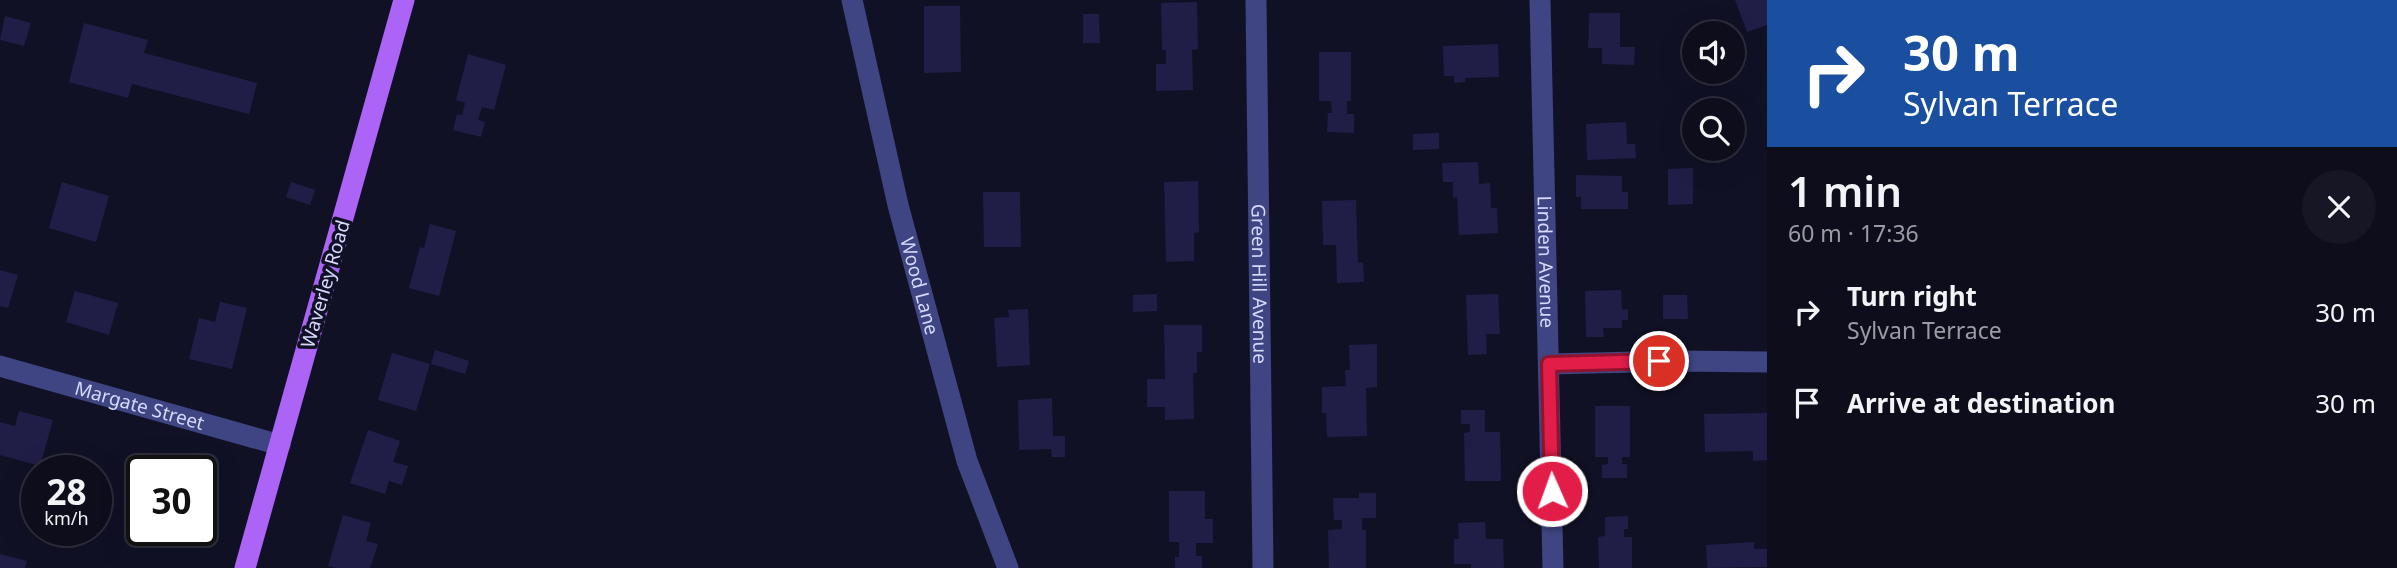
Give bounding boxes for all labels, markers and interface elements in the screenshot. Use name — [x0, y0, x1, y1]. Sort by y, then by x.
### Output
text: 30 m — [1903, 19, 2020, 85]
map controls — [1682, 21, 1745, 161]
button: sound — [1682, 21, 1745, 84]
icon: right — [1788, 28, 1879, 119]
text: Sylvan Terrace — [1903, 82, 2118, 125]
button: search — [1682, 98, 1745, 161]
text: 1 min — [1788, 162, 1902, 219]
button: close — [2302, 170, 2376, 244]
street label: Linden Avenue — [1531, 195, 1561, 328]
street label: Green Hill Avenue — [1246, 204, 1273, 364]
street label: Waverley Road — [294, 217, 356, 351]
text: 60 m · 17:36 — [1788, 217, 1919, 249]
street label: Wood Lane — [894, 234, 945, 338]
text: Turn right — [1847, 278, 1977, 314]
icon: right — [1788, 293, 1826, 331]
text: 30 m — [2315, 294, 2376, 330]
text: Sylvan Terrace — [1847, 314, 2002, 346]
pin — [1629, 331, 1689, 391]
icon: arrive — [1640, 342, 1678, 380]
street label: Margate Street — [72, 375, 207, 436]
icon: arrive — [1788, 384, 1826, 422]
text: Arrive at destination — [1847, 385, 2116, 421]
text: 30 m — [2315, 385, 2376, 421]
position arrow — [1515, 454, 1589, 528]
speed limit sign: 30 — [126, 455, 217, 546]
text: 28 — [46, 468, 87, 515]
text: km/h — [44, 506, 89, 530]

